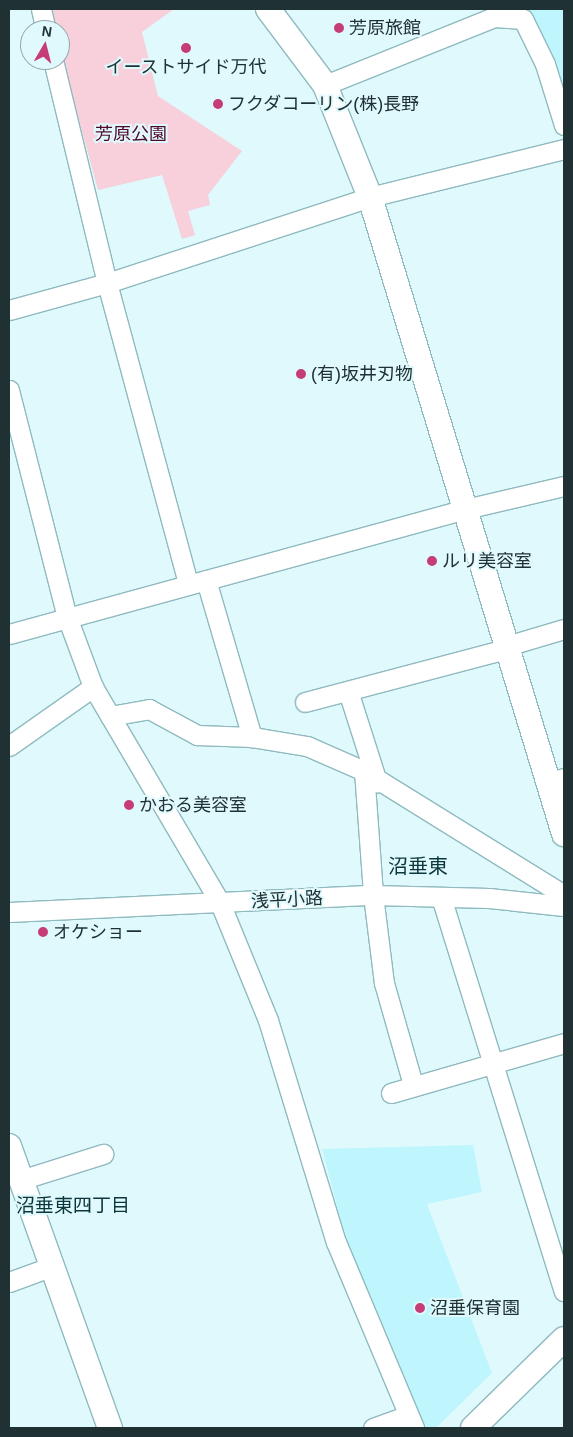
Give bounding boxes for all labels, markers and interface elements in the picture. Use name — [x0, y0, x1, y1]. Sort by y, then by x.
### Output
place label: 芳原旅館 — [349, 17, 421, 39]
north arrow — [20, 20, 70, 70]
marker: 芳原旅館 — [333, 22, 345, 34]
text: N — [41, 23, 53, 40]
marker: イーストサイド万代 — [180, 42, 192, 54]
place label: イーストサイド万代 — [105, 56, 267, 78]
place label: フクダコーリン(株)長野 — [228, 93, 420, 115]
marker: フクダコーリン(株)長野 — [212, 98, 224, 110]
park label: 芳原公園 — [95, 123, 167, 145]
place label: (有)坂井刃物 — [311, 363, 413, 385]
marker: (有)坂井刃物 — [295, 368, 307, 380]
place label: ルリ美容室 — [442, 550, 532, 572]
marker: ルリ美容室 — [426, 555, 438, 567]
place label: かおる美容室 — [139, 794, 247, 816]
marker: かおる美容室 — [123, 799, 135, 811]
district label: 沼垂東 — [388, 854, 448, 878]
street label: 浅平小路 — [250, 887, 324, 913]
place label: オケショー — [53, 921, 143, 943]
marker: オケショー — [37, 926, 49, 938]
district label: 沼垂東四丁目 — [16, 1195, 130, 1217]
place label: 沼垂保育園 — [430, 1297, 520, 1319]
marker: 沼垂保育園 — [414, 1302, 426, 1314]

